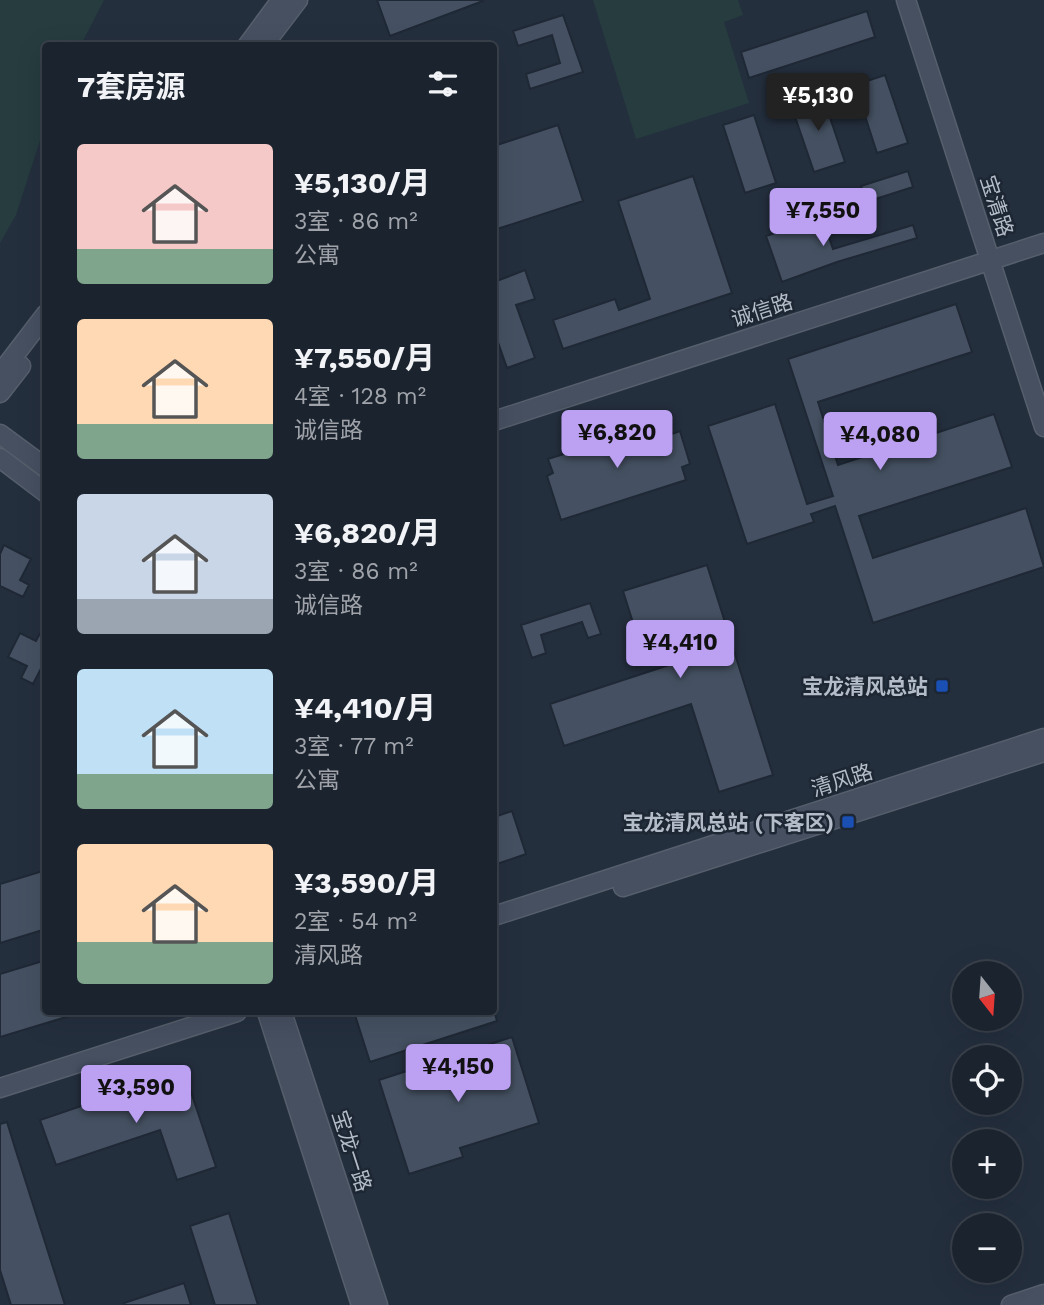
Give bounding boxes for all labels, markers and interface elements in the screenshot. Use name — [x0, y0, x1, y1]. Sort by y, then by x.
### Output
icon: filters — [424, 65, 462, 103]
text: 7套房源 — [77, 69, 185, 104]
pin: ¥5,130 — [761, 74, 875, 133]
text: ¥5,130 — [782, 82, 854, 109]
text: ¥5,130/月 — [294, 165, 431, 200]
icon: home — [133, 172, 217, 256]
street label: 宝清路 — [975, 172, 1019, 240]
pin: ¥7,550 — [766, 188, 880, 248]
text: ¥7,550 — [786, 197, 860, 224]
text: 3室 · 86 m² — [294, 208, 418, 235]
text: 公寓 — [294, 242, 340, 269]
street label: 诚信路 — [728, 288, 796, 332]
text: ¥7,550/月 — [294, 340, 435, 375]
icon: home — [133, 347, 217, 431]
text: 4室 · 128 m² — [294, 383, 426, 410]
pin: ¥6,820 — [560, 410, 674, 470]
pin: ¥4,080 — [823, 412, 937, 472]
text: 诚信路 — [294, 417, 363, 444]
text: ¥6,820 — [577, 419, 657, 446]
text: ¥4,080 — [840, 421, 920, 448]
text: ¥6,820/月 — [294, 515, 441, 550]
icon: home — [133, 522, 217, 606]
text: 3室 · 86 m² — [294, 558, 418, 585]
text: 诚信路 — [294, 592, 363, 619]
pin: ¥4,410 — [623, 620, 737, 680]
text: ¥4,410 — [642, 629, 718, 656]
place label: 宝龙清风总站 — [802, 674, 928, 699]
marker: 宝龙清风总站 — [934, 678, 950, 694]
text: ¥4,410/月 — [294, 690, 436, 725]
icon: home — [133, 697, 217, 781]
text: 3室 · 77 m² — [294, 733, 414, 760]
street label: 清风路 — [808, 758, 876, 802]
text: 公寓 — [294, 767, 340, 794]
place label: 宝龙清风总站 (下客区) — [623, 810, 834, 835]
marker: 宝龙清风总站 (下客区) — [840, 814, 856, 830]
text: ¥3,590/月 — [294, 865, 439, 900]
icon: home — [133, 872, 217, 956]
text: 2室 · 54 m² — [294, 908, 417, 935]
text: 清风路 — [294, 942, 363, 969]
north arrow — [952, 961, 1022, 1031]
map controls — [952, 961, 1022, 1283]
pin: ¥4,150 — [401, 1044, 515, 1104]
button: locate — [952, 1045, 1022, 1115]
text: ¥4,150 — [422, 1053, 494, 1080]
pin: ¥3,590 — [79, 1066, 193, 1125]
text: ¥3,590 — [97, 1074, 175, 1101]
street label: 宝龙一路 — [327, 1107, 377, 1195]
button: + — [952, 1129, 1022, 1199]
button: − — [952, 1213, 1022, 1283]

